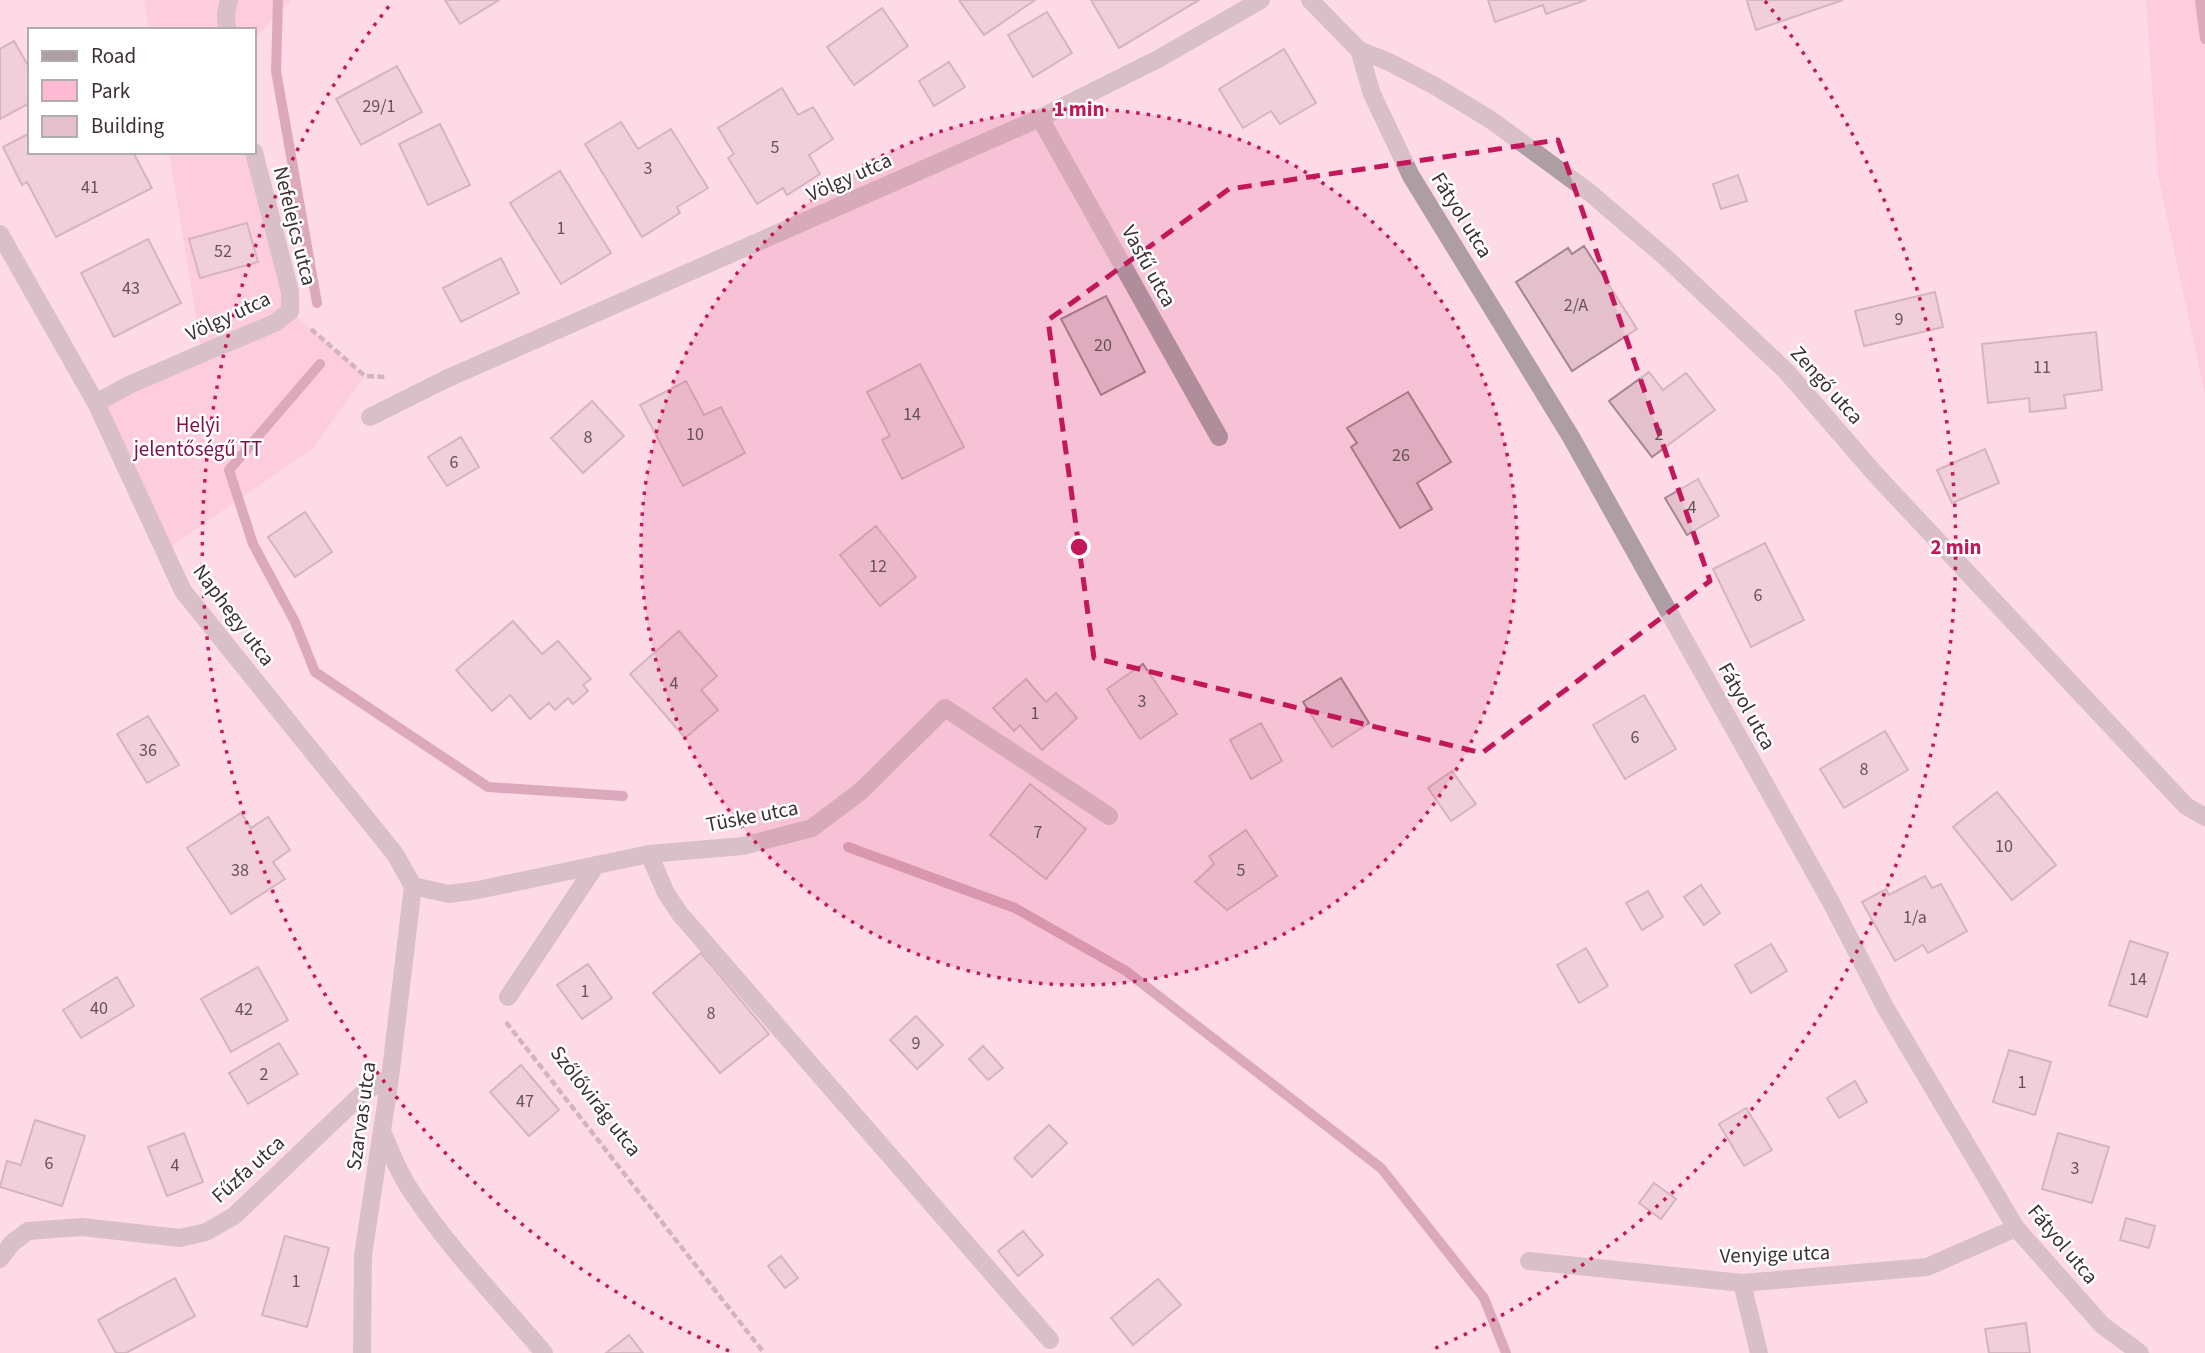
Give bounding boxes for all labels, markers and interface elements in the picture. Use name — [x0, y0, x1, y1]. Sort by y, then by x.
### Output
legend — [28, 28, 256, 154]
text: Road — [91, 41, 136, 71]
text: Park — [91, 76, 131, 106]
house number: 29/1 — [362, 94, 396, 119]
text: 1 min — [1053, 94, 1105, 124]
text: Building — [91, 111, 165, 141]
house number: 5 — [771, 135, 780, 160]
street label: Völgy utca — [802, 145, 896, 209]
house number: 3 — [644, 156, 653, 181]
street label: Nefelejcs utca — [266, 163, 324, 289]
street label: Fátyol utca — [1424, 166, 1500, 264]
house number: 41 — [81, 175, 99, 200]
house number: 1 — [557, 216, 565, 241]
street label: Vasfű utca — [1114, 220, 1184, 312]
house number: 52 — [214, 239, 232, 264]
house number: 43 — [122, 276, 140, 301]
street label: Völgy utca — [181, 283, 275, 349]
house number: 2/A — [1564, 293, 1588, 318]
house number: 9 — [1895, 307, 1904, 332]
house number: 20 — [1094, 333, 1112, 358]
street label: Zengő utca — [1783, 339, 1871, 431]
house number: 11 — [2033, 355, 2051, 380]
house number: 14 — [903, 402, 921, 427]
park label: Helyi jelentőségű TT — [133, 410, 262, 464]
house number: 10 — [686, 422, 704, 447]
house number: 2 — [1655, 422, 1664, 447]
house number: 8 — [584, 425, 593, 450]
house number: 26 — [1392, 443, 1410, 468]
house number: 6 — [450, 450, 459, 475]
house number: 4 — [1688, 495, 1697, 520]
text: 2 min — [1930, 532, 1982, 562]
centre of rings — [1067, 535, 1091, 559]
house number: 12 — [869, 554, 887, 579]
street label: Naphegy utca — [186, 558, 282, 672]
house number: 6 — [1754, 583, 1763, 608]
street label: Fátyol utca — [1711, 657, 1783, 755]
house number: 4 — [670, 671, 679, 696]
house number: 3 — [1138, 689, 1147, 714]
house number: 1 — [1031, 701, 1039, 726]
house number: 6 — [1631, 725, 1640, 750]
house number: 36 — [139, 738, 157, 763]
house number: 8 — [1860, 757, 1869, 782]
street label: Tüske utca — [703, 792, 801, 840]
house number: 7 — [1034, 820, 1043, 845]
house number: 10 — [1995, 834, 2013, 859]
house number: 38 — [231, 858, 249, 883]
house number: 5 — [1237, 858, 1246, 883]
house number: 1/a — [1903, 905, 1927, 930]
house number: 14 — [2129, 967, 2147, 992]
house number: 1 — [581, 979, 589, 1004]
house number: 40 — [90, 996, 108, 1021]
house number: 42 — [235, 997, 253, 1022]
house number: 8 — [707, 1001, 716, 1026]
house number: 9 — [912, 1031, 921, 1056]
street label: Szőlővirág utca — [543, 1039, 649, 1163]
street label: Szarvas utca — [339, 1060, 383, 1172]
house number: 2 — [260, 1062, 269, 1087]
house number: 1 — [2018, 1070, 2026, 1095]
house number: 47 — [516, 1089, 534, 1114]
street label: Fűzfa utca — [205, 1128, 291, 1210]
house number: 6 — [45, 1151, 54, 1176]
house number: 4 — [171, 1153, 180, 1178]
house number: 3 — [2071, 1156, 2080, 1181]
street label: Fátyol utca — [2021, 1198, 2105, 1290]
street label: Venyige utca — [1719, 1237, 1831, 1271]
house number: 1 — [292, 1269, 300, 1294]

